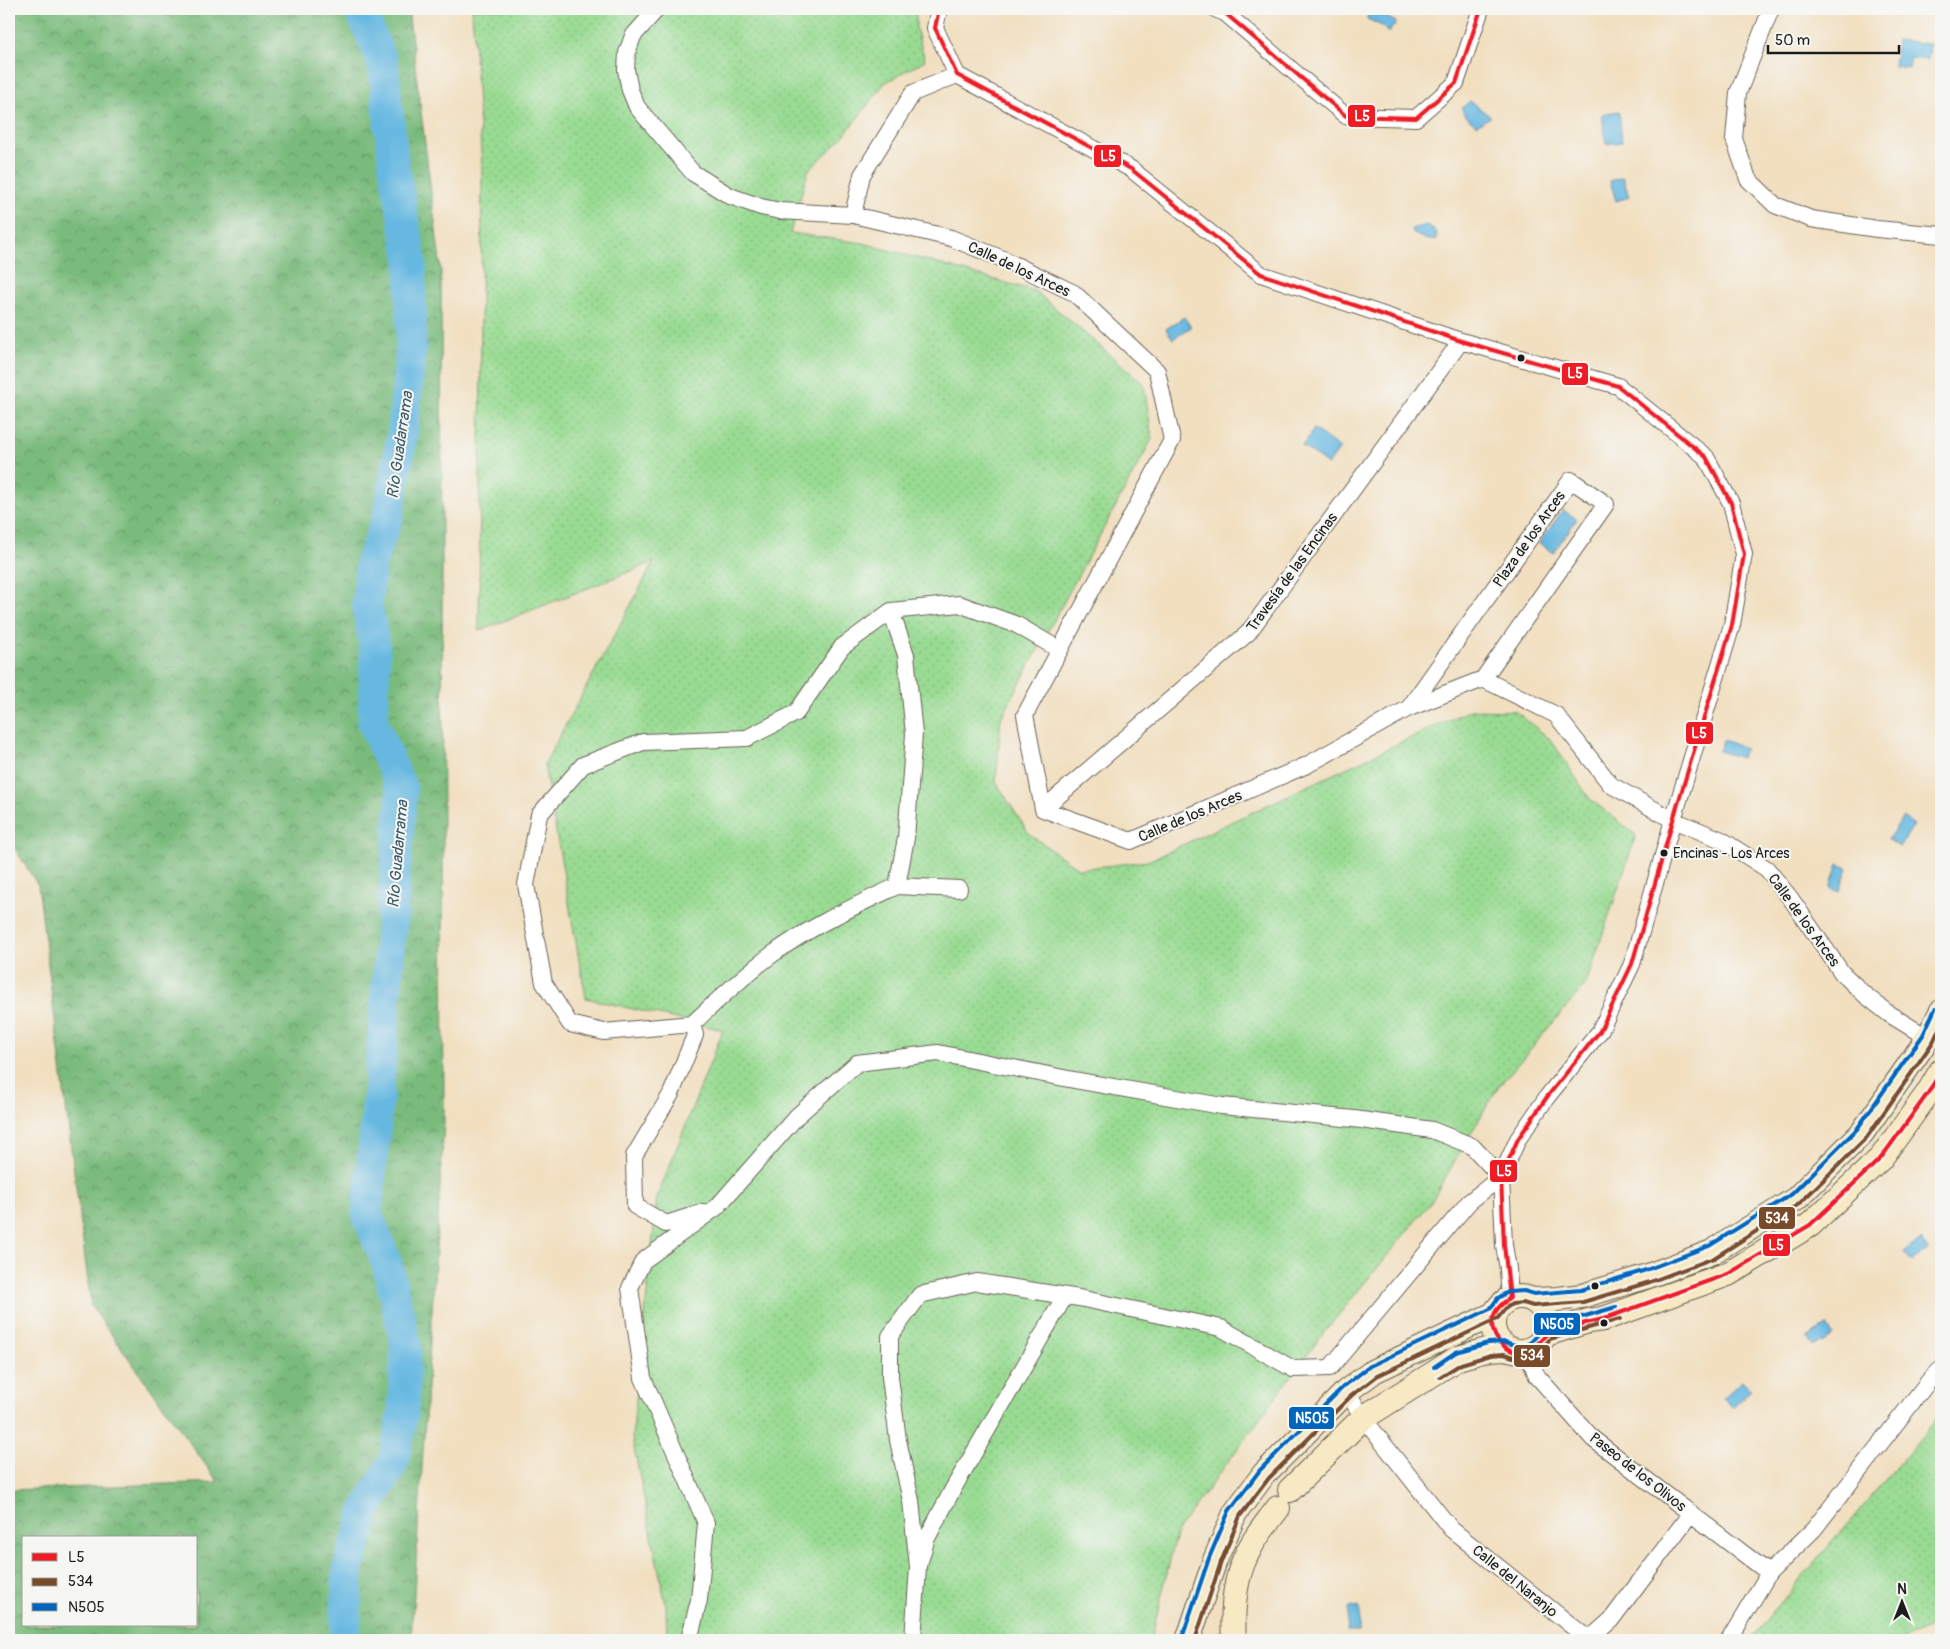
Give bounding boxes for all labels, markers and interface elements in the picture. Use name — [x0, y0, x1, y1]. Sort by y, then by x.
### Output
scale bar — [1768, 22, 1899, 54]
text: 50 m — [1775, 31, 1810, 50]
line badge: L5 — [1347, 104, 1376, 128]
text: L5 — [1354, 108, 1370, 125]
line badge: L5 — [1093, 144, 1122, 168]
text: L5 — [1100, 148, 1116, 165]
street label: Calle de los Arces — [965, 237, 1073, 302]
unlabelled marker — [1516, 353, 1526, 363]
line badge: L5 — [1561, 362, 1589, 386]
text: L5 — [1567, 365, 1583, 382]
water label: Río Guadarrama — [383, 389, 418, 500]
street label: Plaza de los Arces — [1489, 487, 1570, 591]
street label: Travesía de las Encinas — [1243, 509, 1342, 636]
line badge: L5 — [1685, 721, 1714, 745]
text: L5 — [1691, 725, 1707, 742]
street label: Calle de los Arces — [1136, 786, 1245, 847]
water label: Río Guadarrama — [383, 798, 413, 909]
place label: Encinas - Los Arces — [1673, 845, 1790, 862]
marker: Encinas - Los Arces — [1659, 848, 1669, 858]
street label: Calle de los Arces — [1763, 870, 1844, 971]
line badge: L5 — [1489, 1159, 1518, 1183]
text: L5 — [1496, 1163, 1512, 1180]
line badge: 534 — [1758, 1206, 1796, 1230]
text: 534 — [1765, 1210, 1790, 1227]
line badge: L5 — [1762, 1233, 1791, 1257]
text: L5 — [1768, 1237, 1784, 1254]
unlabelled marker — [1590, 1281, 1600, 1291]
line badge: N505 — [1533, 1312, 1581, 1336]
text: N505 — [1540, 1316, 1575, 1333]
unlabelled marker — [1599, 1318, 1609, 1328]
line badge: 534 — [1513, 1344, 1551, 1368]
text: 534 — [1520, 1347, 1545, 1364]
line badge: N505 — [1288, 1406, 1335, 1430]
text: N505 — [1295, 1410, 1330, 1427]
street label: Paseo de los Olivos — [1586, 1429, 1690, 1516]
legend — [22, 1536, 198, 1626]
street label: Calle del Naranjo — [1468, 1541, 1561, 1622]
text: L5 — [68, 1548, 85, 1567]
text: 534 — [68, 1572, 94, 1591]
north arrow — [1878, 1576, 1928, 1626]
text: N — [1897, 1581, 1907, 1598]
text: N505 — [68, 1598, 105, 1617]

